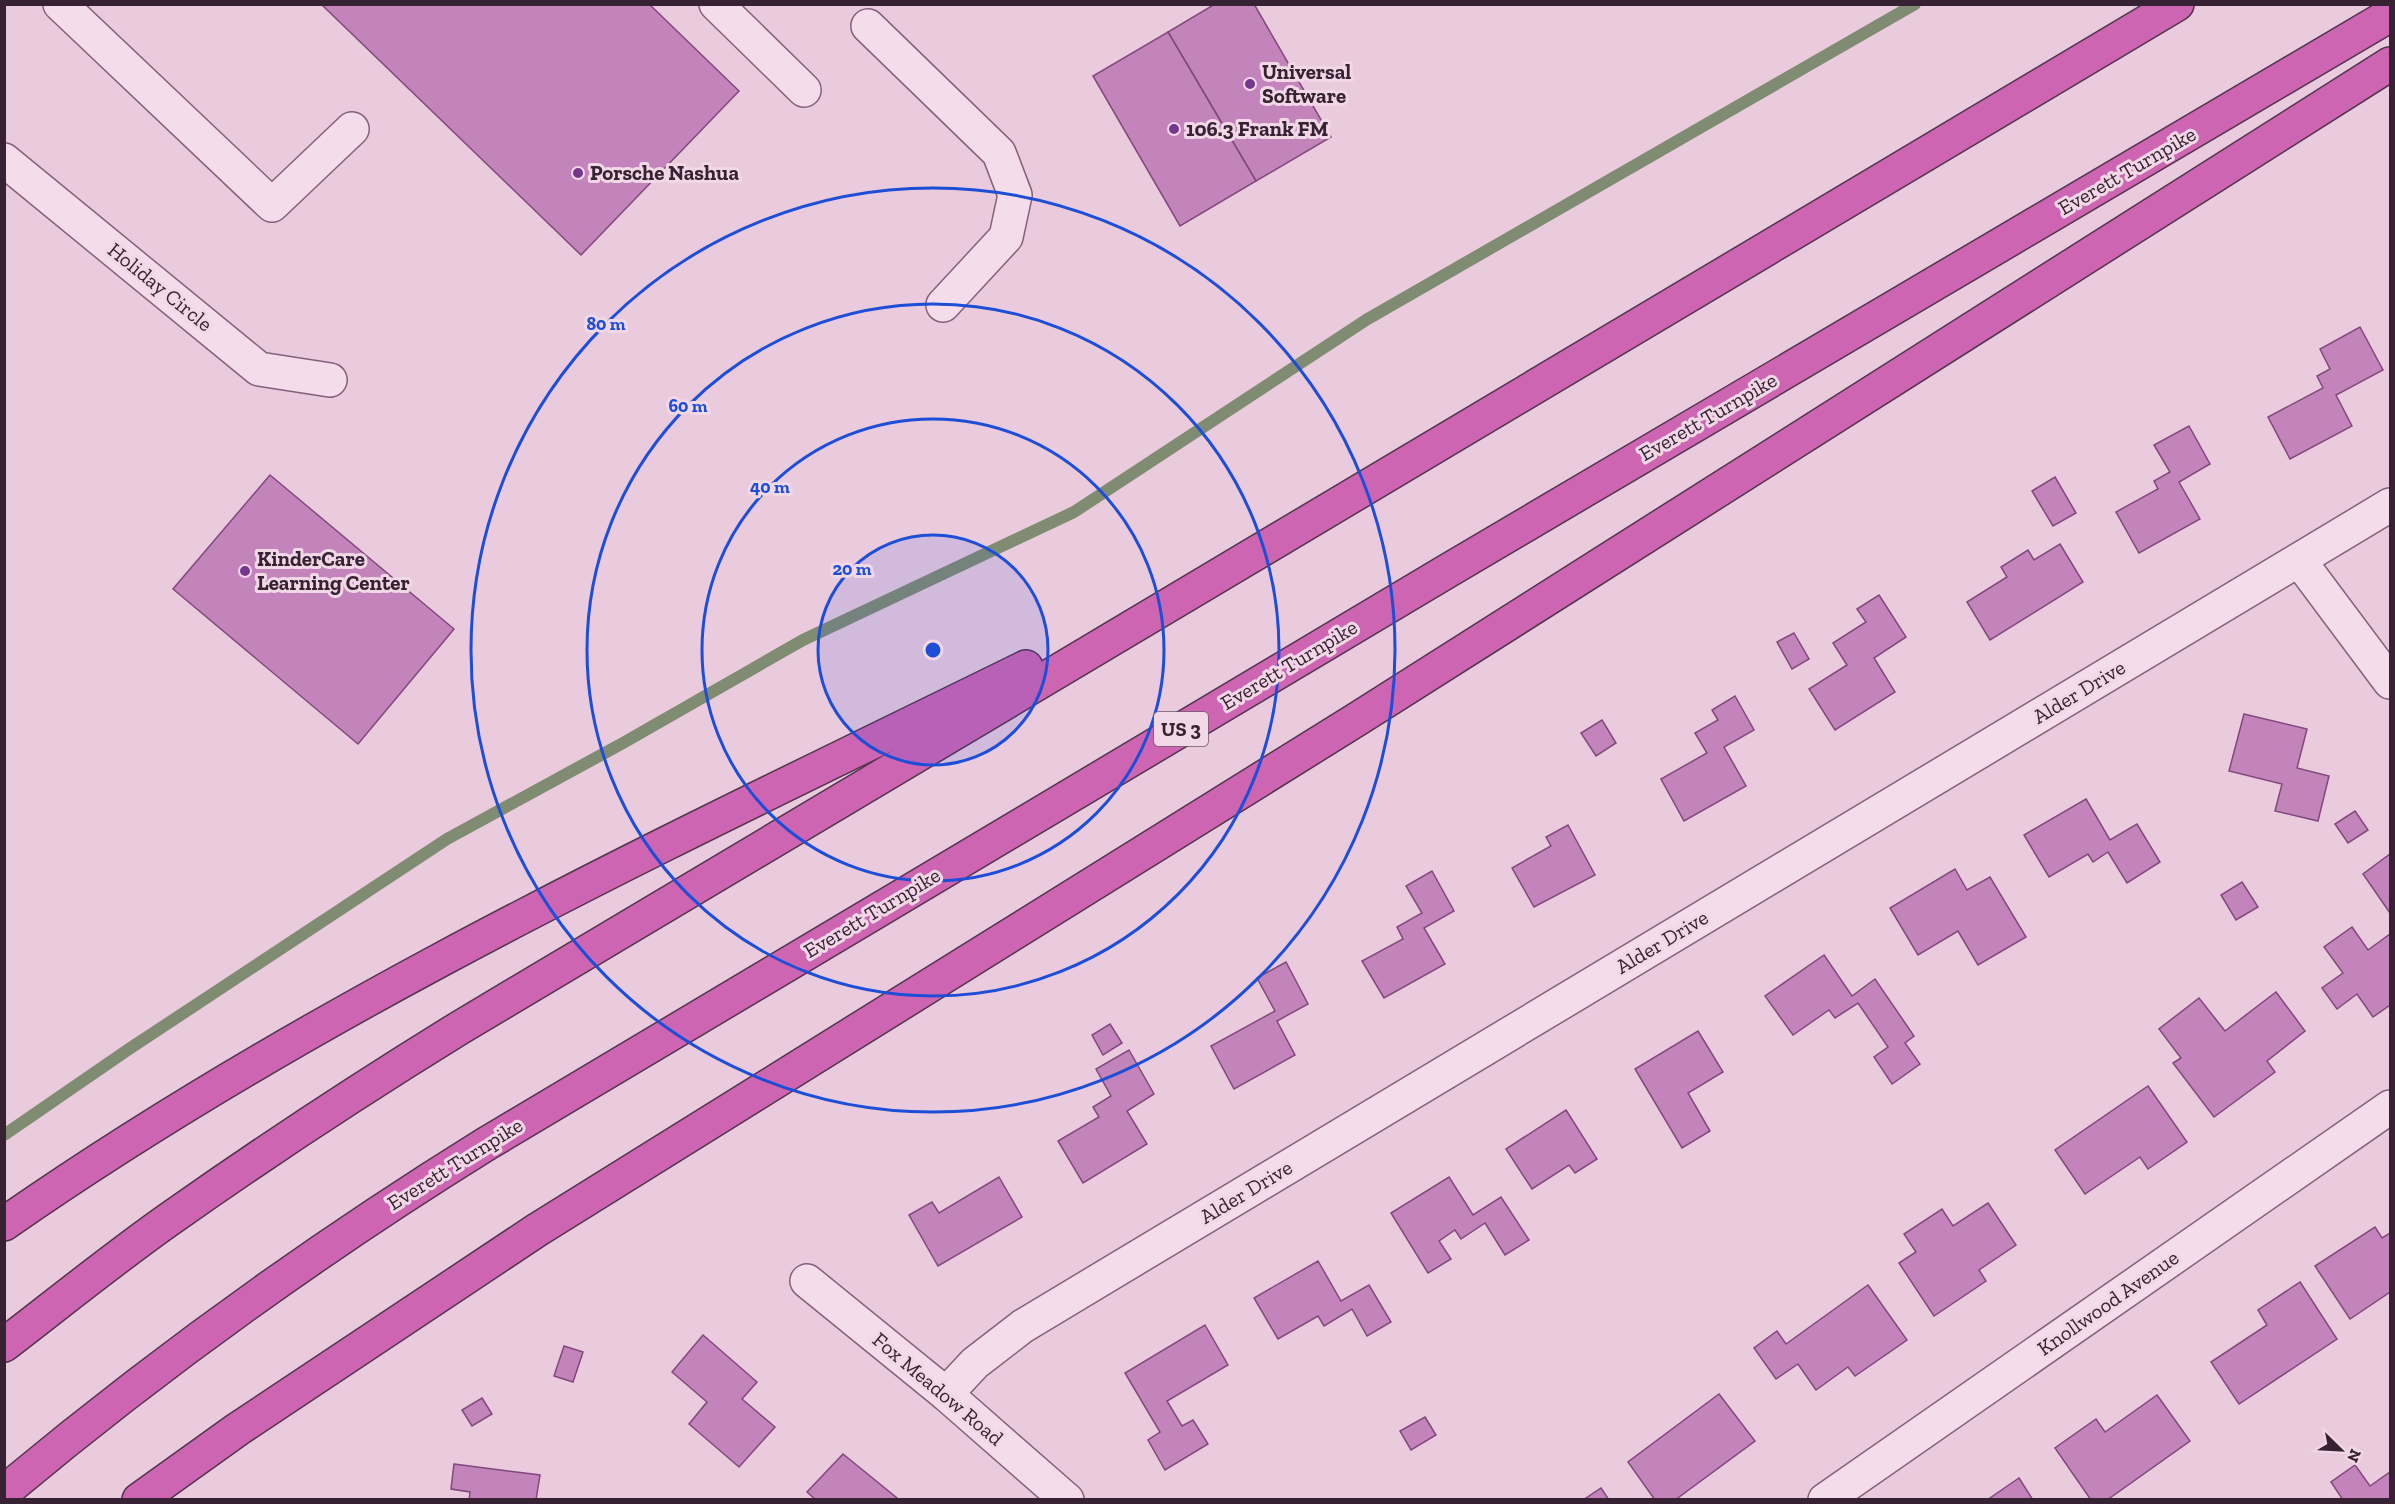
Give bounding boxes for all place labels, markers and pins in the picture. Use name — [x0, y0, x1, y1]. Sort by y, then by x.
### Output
place label: Universal Software — [1262, 59, 1351, 108]
marker: Universal Software — [1243, 77, 1257, 91]
place label: 106.3 Frank FM — [1186, 116, 1328, 141]
marker: 106.3 Frank FM — [1167, 122, 1181, 136]
place label: Porsche Nashua — [590, 160, 739, 185]
marker: Porsche Nashua — [571, 166, 585, 180]
place label: KinderCare Learning Center — [257, 546, 410, 595]
marker: KinderCare Learning Center — [238, 564, 252, 578]
centre of rings — [923, 640, 943, 660]

